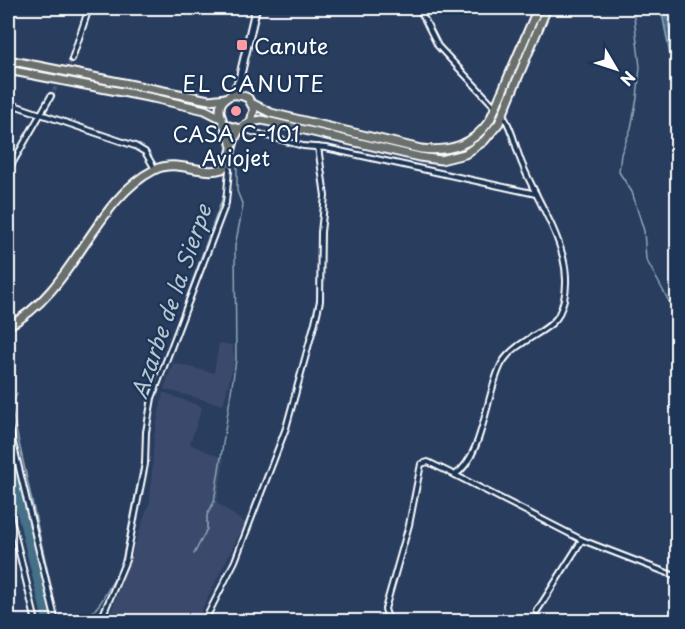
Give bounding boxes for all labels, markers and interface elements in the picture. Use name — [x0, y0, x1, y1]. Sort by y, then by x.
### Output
place label: Canute — [254, 29, 328, 61]
marker: Canute — [235, 38, 249, 52]
north arrow — [586, 39, 646, 99]
district label: EL CANUTE — [182, 66, 326, 99]
text: N — [615, 67, 642, 92]
marker: CASA C-101 Aviojet — [229, 104, 243, 118]
place label: CASA C-101 Aviojet — [172, 117, 300, 173]
water label: Azarbe de la Sierpe — [121, 198, 219, 403]

